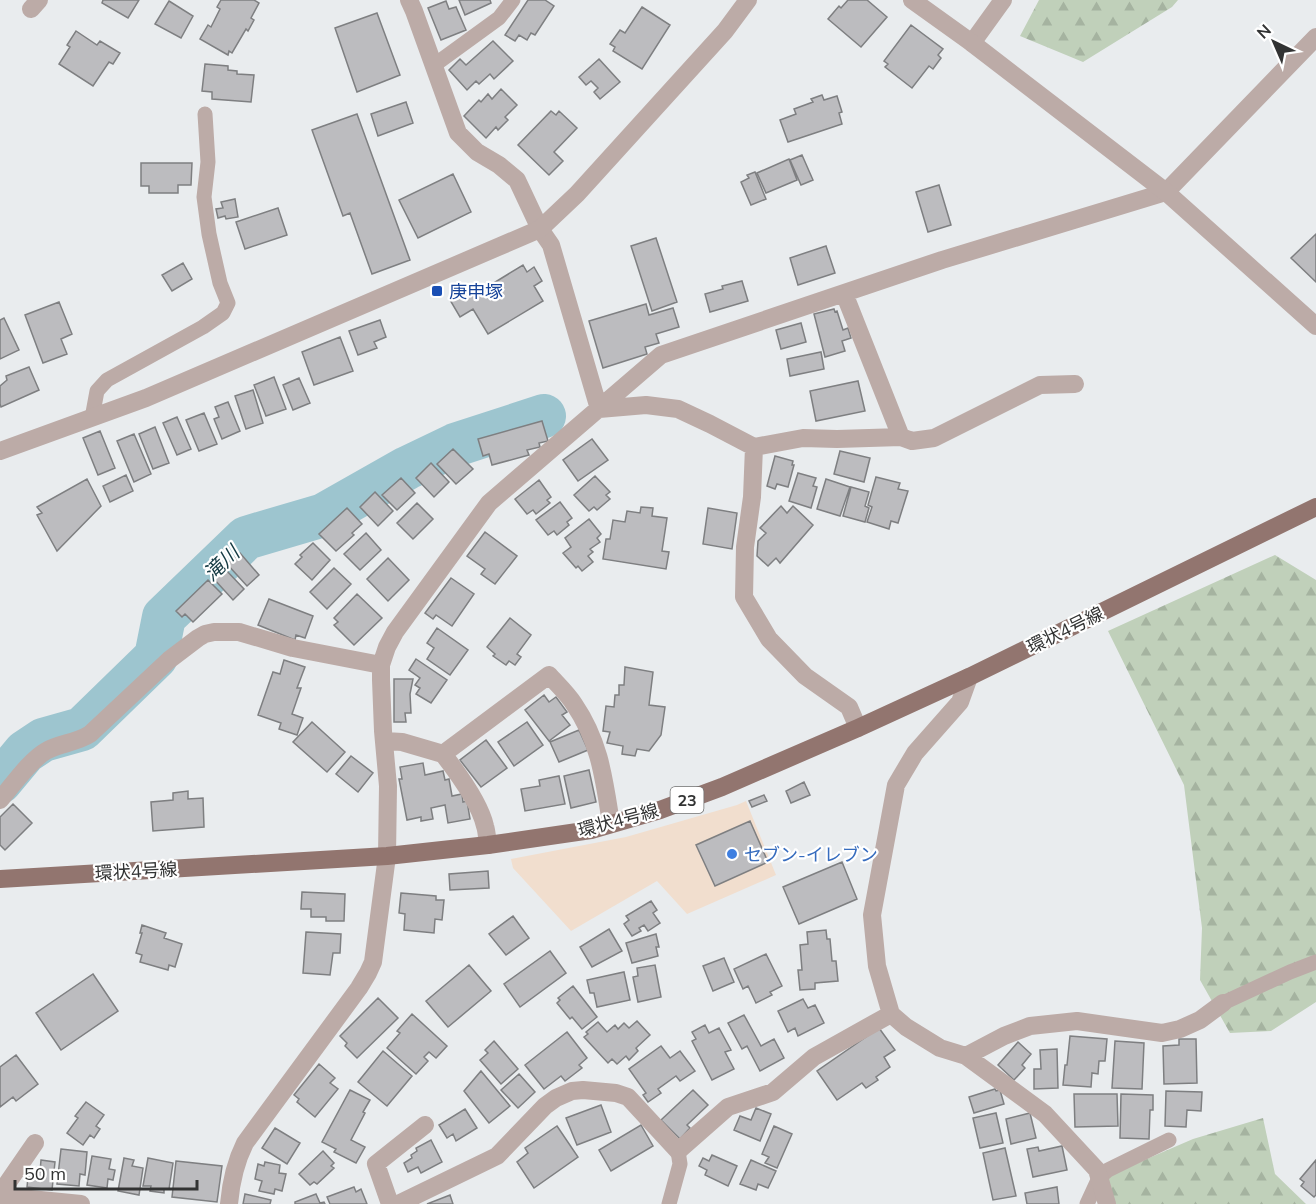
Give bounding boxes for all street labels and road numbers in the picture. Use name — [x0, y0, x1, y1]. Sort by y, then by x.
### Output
street label: 環状4号線 — [1023, 602, 1107, 658]
road number: 23 — [670, 787, 704, 813]
street label: 環状4号線 — [575, 798, 661, 842]
street label: 環状4号線 — [94, 857, 178, 885]

